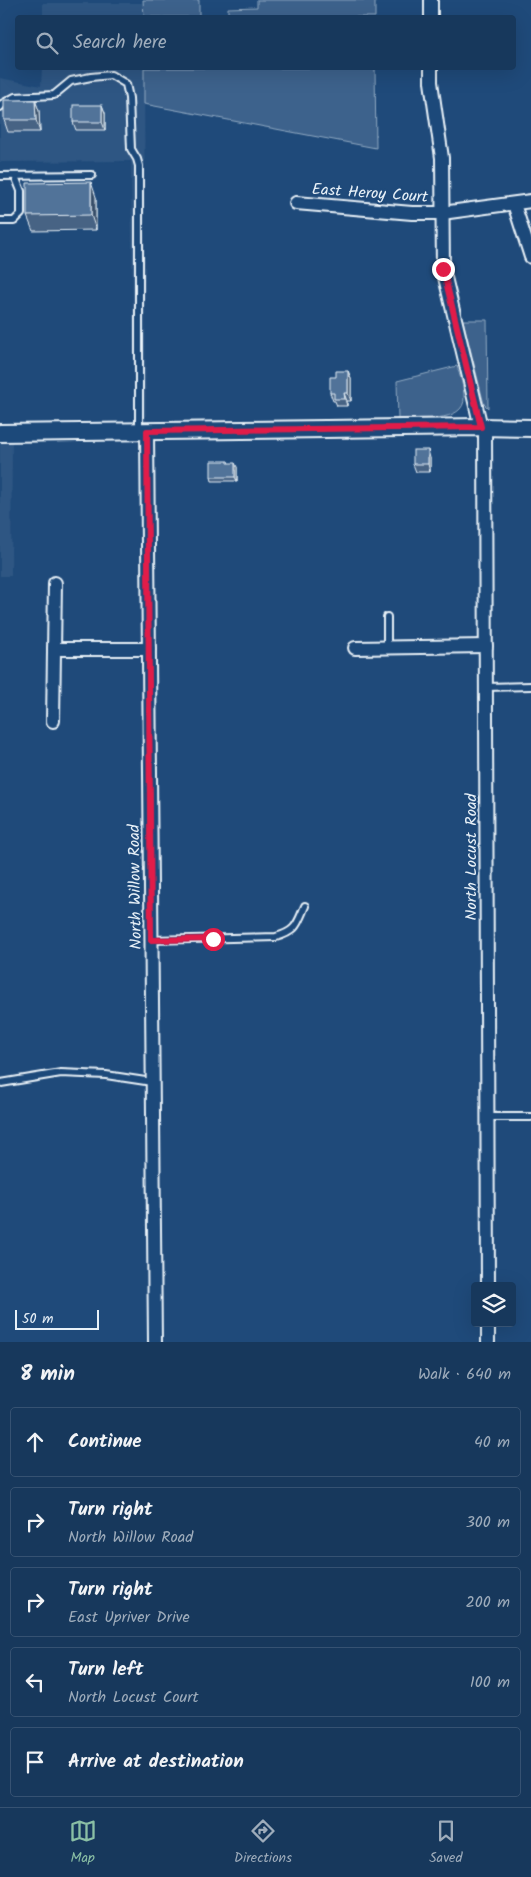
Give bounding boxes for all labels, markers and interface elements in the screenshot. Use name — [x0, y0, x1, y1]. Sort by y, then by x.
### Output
search box — [15, 15, 516, 70]
text: Search here — [73, 28, 167, 58]
icon: search — [33, 29, 61, 57]
street label: East Heroy Court — [311, 177, 430, 210]
route end — [432, 258, 455, 281]
street label: North Locust Road — [459, 793, 484, 920]
street label: North Willow Road — [122, 823, 149, 950]
route start — [202, 928, 225, 951]
map controls — [471, 1282, 516, 1327]
button: layers — [471, 1282, 516, 1327]
scale bar — [15, 1307, 99, 1330]
text: 50 m — [22, 1308, 53, 1330]
text: 8 min — [20, 1358, 75, 1391]
text: Walk · 640 m — [418, 1362, 511, 1387]
text: Continue — [68, 1427, 141, 1457]
icon: ahead — [21, 1428, 49, 1456]
text: 40 m — [474, 1430, 510, 1455]
text: Turn right — [68, 1495, 153, 1525]
icon: right — [21, 1508, 49, 1536]
text: 300 m — [466, 1510, 510, 1535]
text: North Willow Road — [68, 1525, 193, 1550]
text: Turn right — [68, 1575, 153, 1605]
icon: right — [21, 1588, 49, 1616]
text: 200 m — [466, 1590, 510, 1615]
text: East Upriver Drive — [68, 1605, 190, 1630]
text: Turn left — [68, 1655, 143, 1685]
icon: left — [21, 1668, 49, 1696]
text: 100 m — [470, 1670, 510, 1695]
text: North Locust Court — [68, 1685, 199, 1710]
text: Arrive at destination — [68, 1747, 244, 1777]
icon: arrive — [21, 1748, 49, 1776]
tab: Map — [69, 1817, 97, 1869]
tab: Directions — [234, 1817, 292, 1869]
tab: Saved — [429, 1817, 462, 1869]

